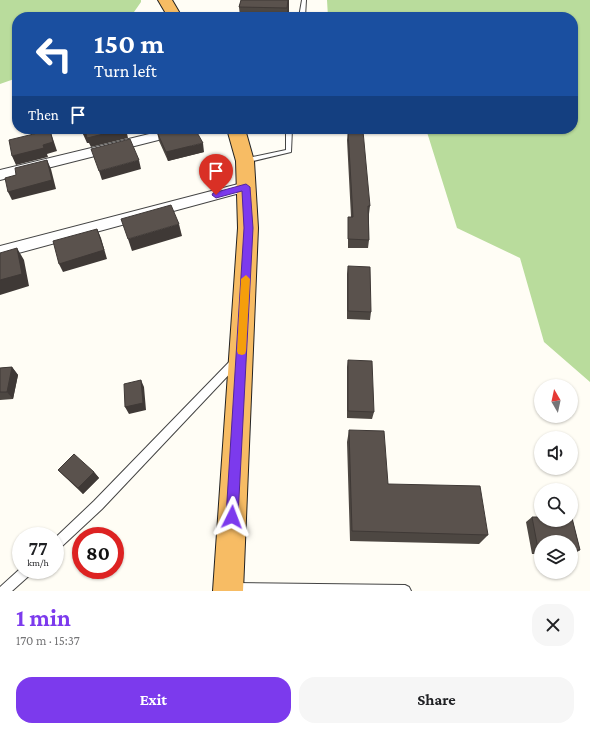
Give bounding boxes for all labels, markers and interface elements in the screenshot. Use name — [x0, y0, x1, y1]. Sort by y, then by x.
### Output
icon: left — [28, 28, 80, 80]
text: 150 m — [94, 28, 164, 59]
text: Turn left — [94, 61, 157, 81]
icon: arrive — [67, 104, 89, 126]
text: Then — [28, 107, 59, 123]
pin — [199, 154, 233, 195]
icon: arrive — [205, 160, 227, 182]
north arrow — [534, 379, 578, 423]
map controls — [534, 379, 578, 579]
button: sound — [534, 431, 578, 475]
button: search — [534, 483, 578, 527]
position arrow — [211, 496, 253, 538]
speed limit sign: 80 — [72, 527, 124, 579]
button: layers — [534, 535, 578, 579]
text: 77 — [28, 537, 48, 559]
text: km/h — [27, 557, 49, 568]
text: 1 min — [16, 604, 71, 631]
button: close — [532, 604, 574, 646]
text: 170 m · 15:37 — [16, 633, 80, 648]
button: Exit — [16, 677, 291, 723]
button: Share — [299, 677, 574, 723]

